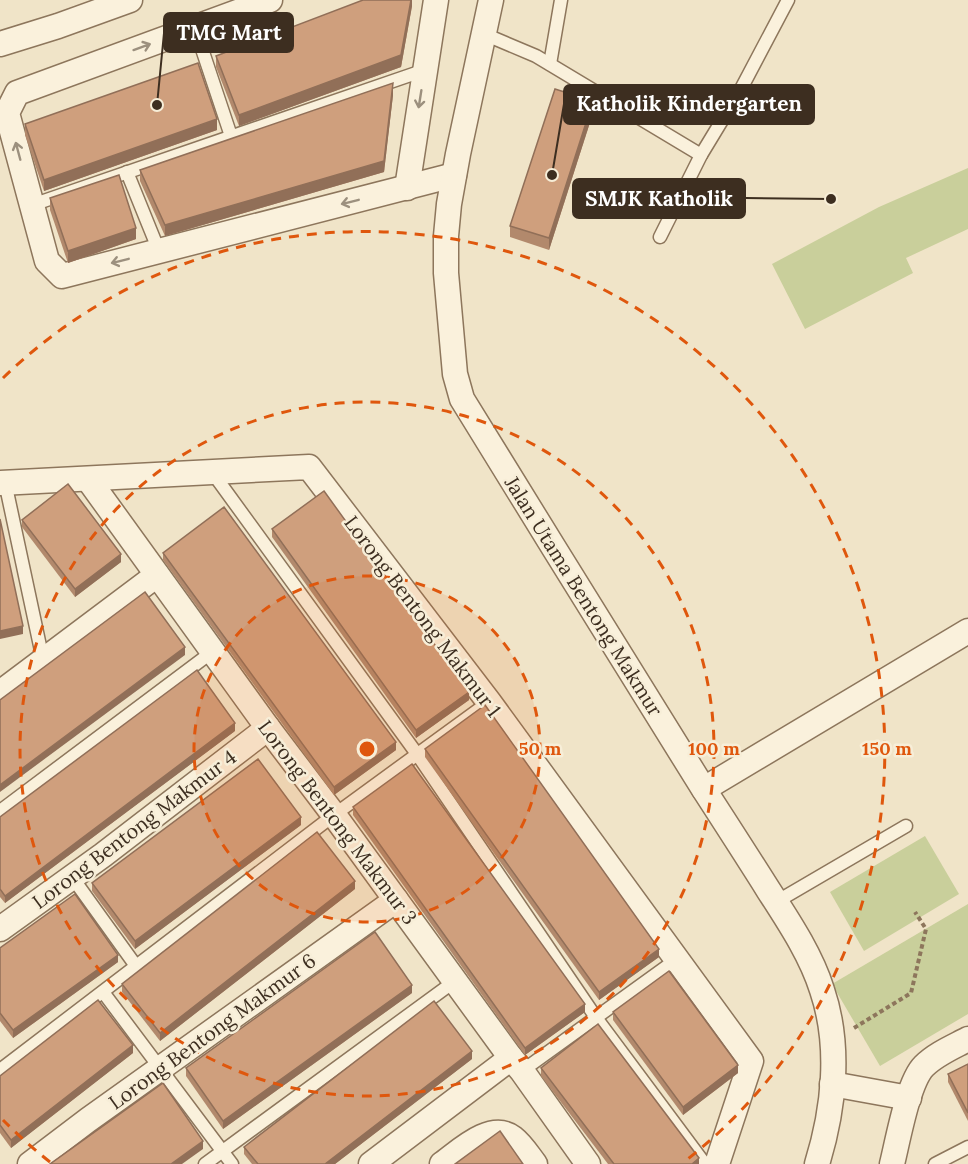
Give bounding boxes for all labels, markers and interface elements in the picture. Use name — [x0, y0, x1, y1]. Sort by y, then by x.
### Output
callout: TMG Mart — [164, 13, 293, 52]
text: TMG Mart — [176, 19, 282, 46]
one-way arrow — [132, 41, 151, 52]
callout: Katholik Kindergarten — [564, 85, 814, 124]
one-way arrow — [415, 89, 426, 109]
text: Katholik Kindergarten — [576, 90, 802, 117]
one-way arrow — [11, 142, 23, 161]
callout: SMJK Katholik — [573, 179, 745, 218]
text: SMJK Katholik — [585, 185, 734, 212]
one-way arrow — [341, 197, 360, 208]
one-way arrow — [111, 255, 130, 267]
street label: Jalan Utama Bentong Makmur — [499, 471, 668, 721]
street label: Lorong Bentong Makmur 1 — [339, 510, 507, 722]
street label: Lorong Bentong Makmur 3 — [253, 715, 423, 929]
text: 50 m — [519, 737, 562, 760]
text: 100 m — [688, 737, 740, 760]
text: 150 m — [862, 737, 912, 760]
centre of rings — [357, 739, 377, 759]
street label: Lorong Bentong Makmur 4 — [27, 744, 241, 914]
street label: Lorong Bentong Makmur 6 — [104, 947, 320, 1115]

